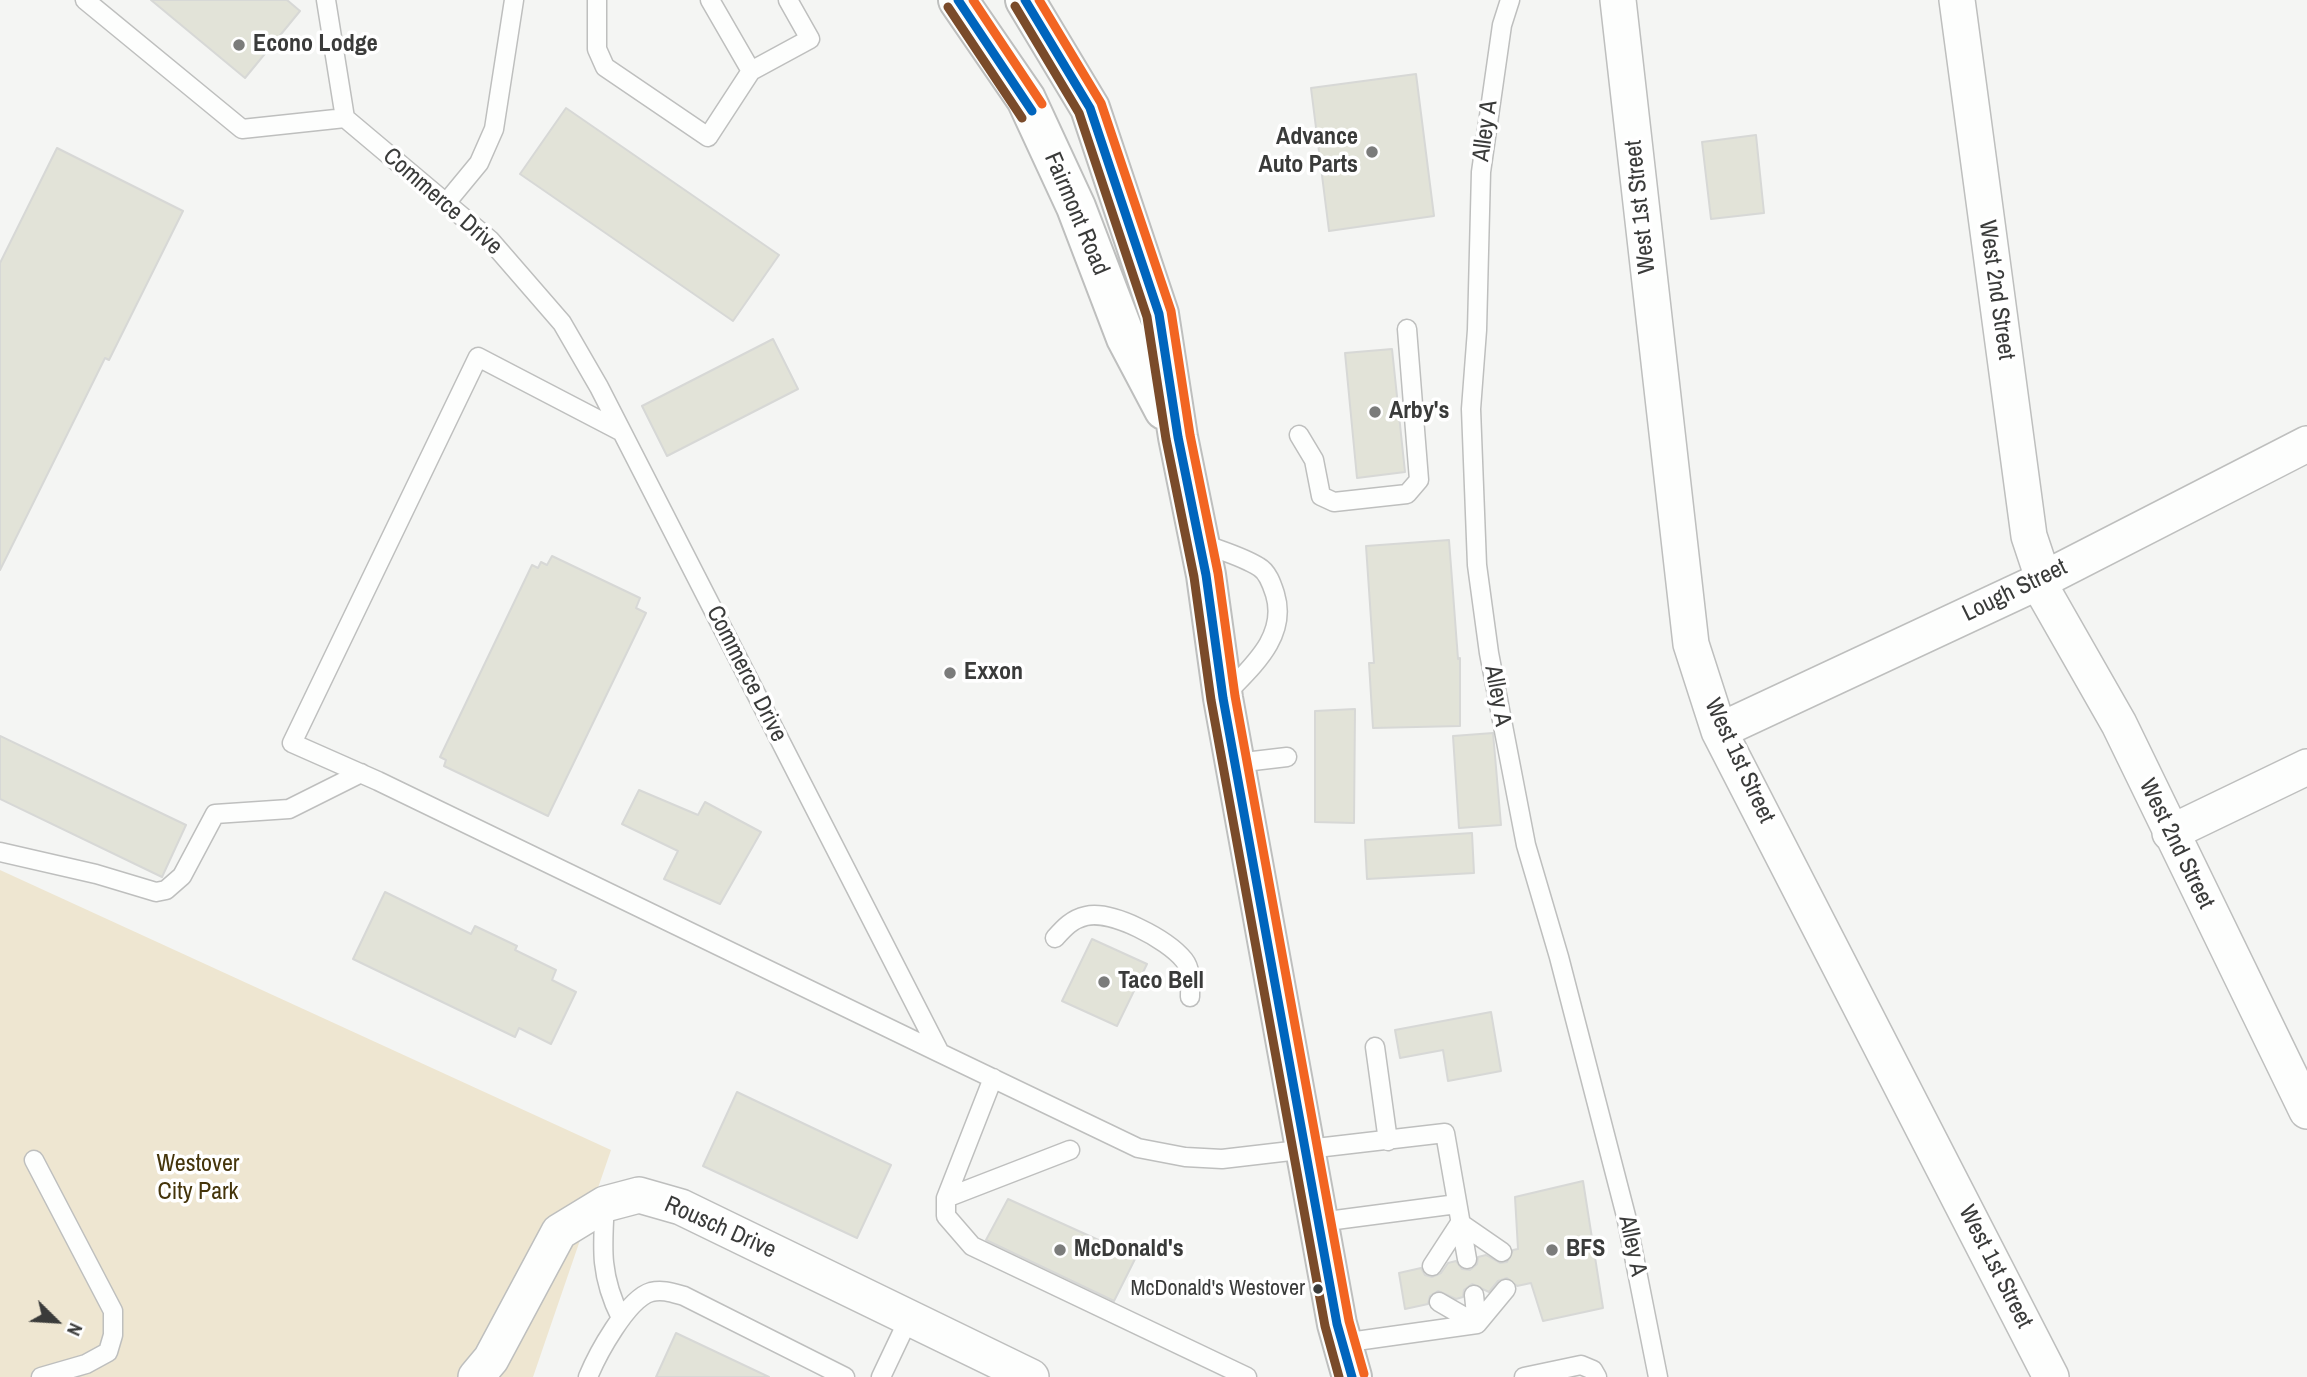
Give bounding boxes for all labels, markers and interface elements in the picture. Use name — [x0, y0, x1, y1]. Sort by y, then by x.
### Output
place label: Econo Lodge — [253, 31, 378, 59]
marker: Econo Lodge — [231, 37, 247, 53]
street label: Alley A — [1467, 99, 1505, 163]
place label: Advance Auto Parts — [1258, 124, 1358, 180]
street label: West 1st Street — [1620, 139, 1662, 275]
street label: Commerce Drive — [376, 142, 508, 262]
marker: Advance Auto Parts — [1364, 144, 1380, 160]
street label: Fairmont Road — [1037, 148, 1115, 280]
street label: West 2nd Street — [1972, 218, 2020, 362]
place label: Arby's — [1389, 398, 1449, 426]
marker: Arby's — [1367, 404, 1383, 420]
street label: Lough Street — [1958, 553, 2072, 629]
street label: Commerce Drive — [699, 601, 793, 747]
place label: Exxon — [964, 659, 1023, 687]
street label: Alley A — [1478, 663, 1516, 729]
marker: Exxon — [942, 665, 958, 681]
street label: West 1st Street — [1698, 694, 1780, 828]
street label: West 2nd Street — [2132, 774, 2220, 914]
place label: Taco Bell — [1118, 968, 1204, 996]
marker: Taco Bell — [1096, 974, 1112, 990]
park label: Westover City Park — [157, 1151, 239, 1207]
street label: Rousch Drive — [660, 1191, 780, 1265]
street label: West 1st Street — [1952, 1201, 2038, 1333]
street label: Alley A — [1612, 1213, 1652, 1279]
place label: McDonald's — [1074, 1236, 1184, 1264]
place label: BFS — [1566, 1236, 1605, 1264]
marker: McDonald's — [1052, 1242, 1068, 1258]
marker: BFS — [1544, 1242, 1560, 1258]
place label: McDonald's Westover — [1130, 1276, 1305, 1302]
marker: McDonald's Westover — [1311, 1282, 1325, 1296]
north arrow — [21, 1286, 91, 1356]
text: N — [61, 1319, 89, 1340]

